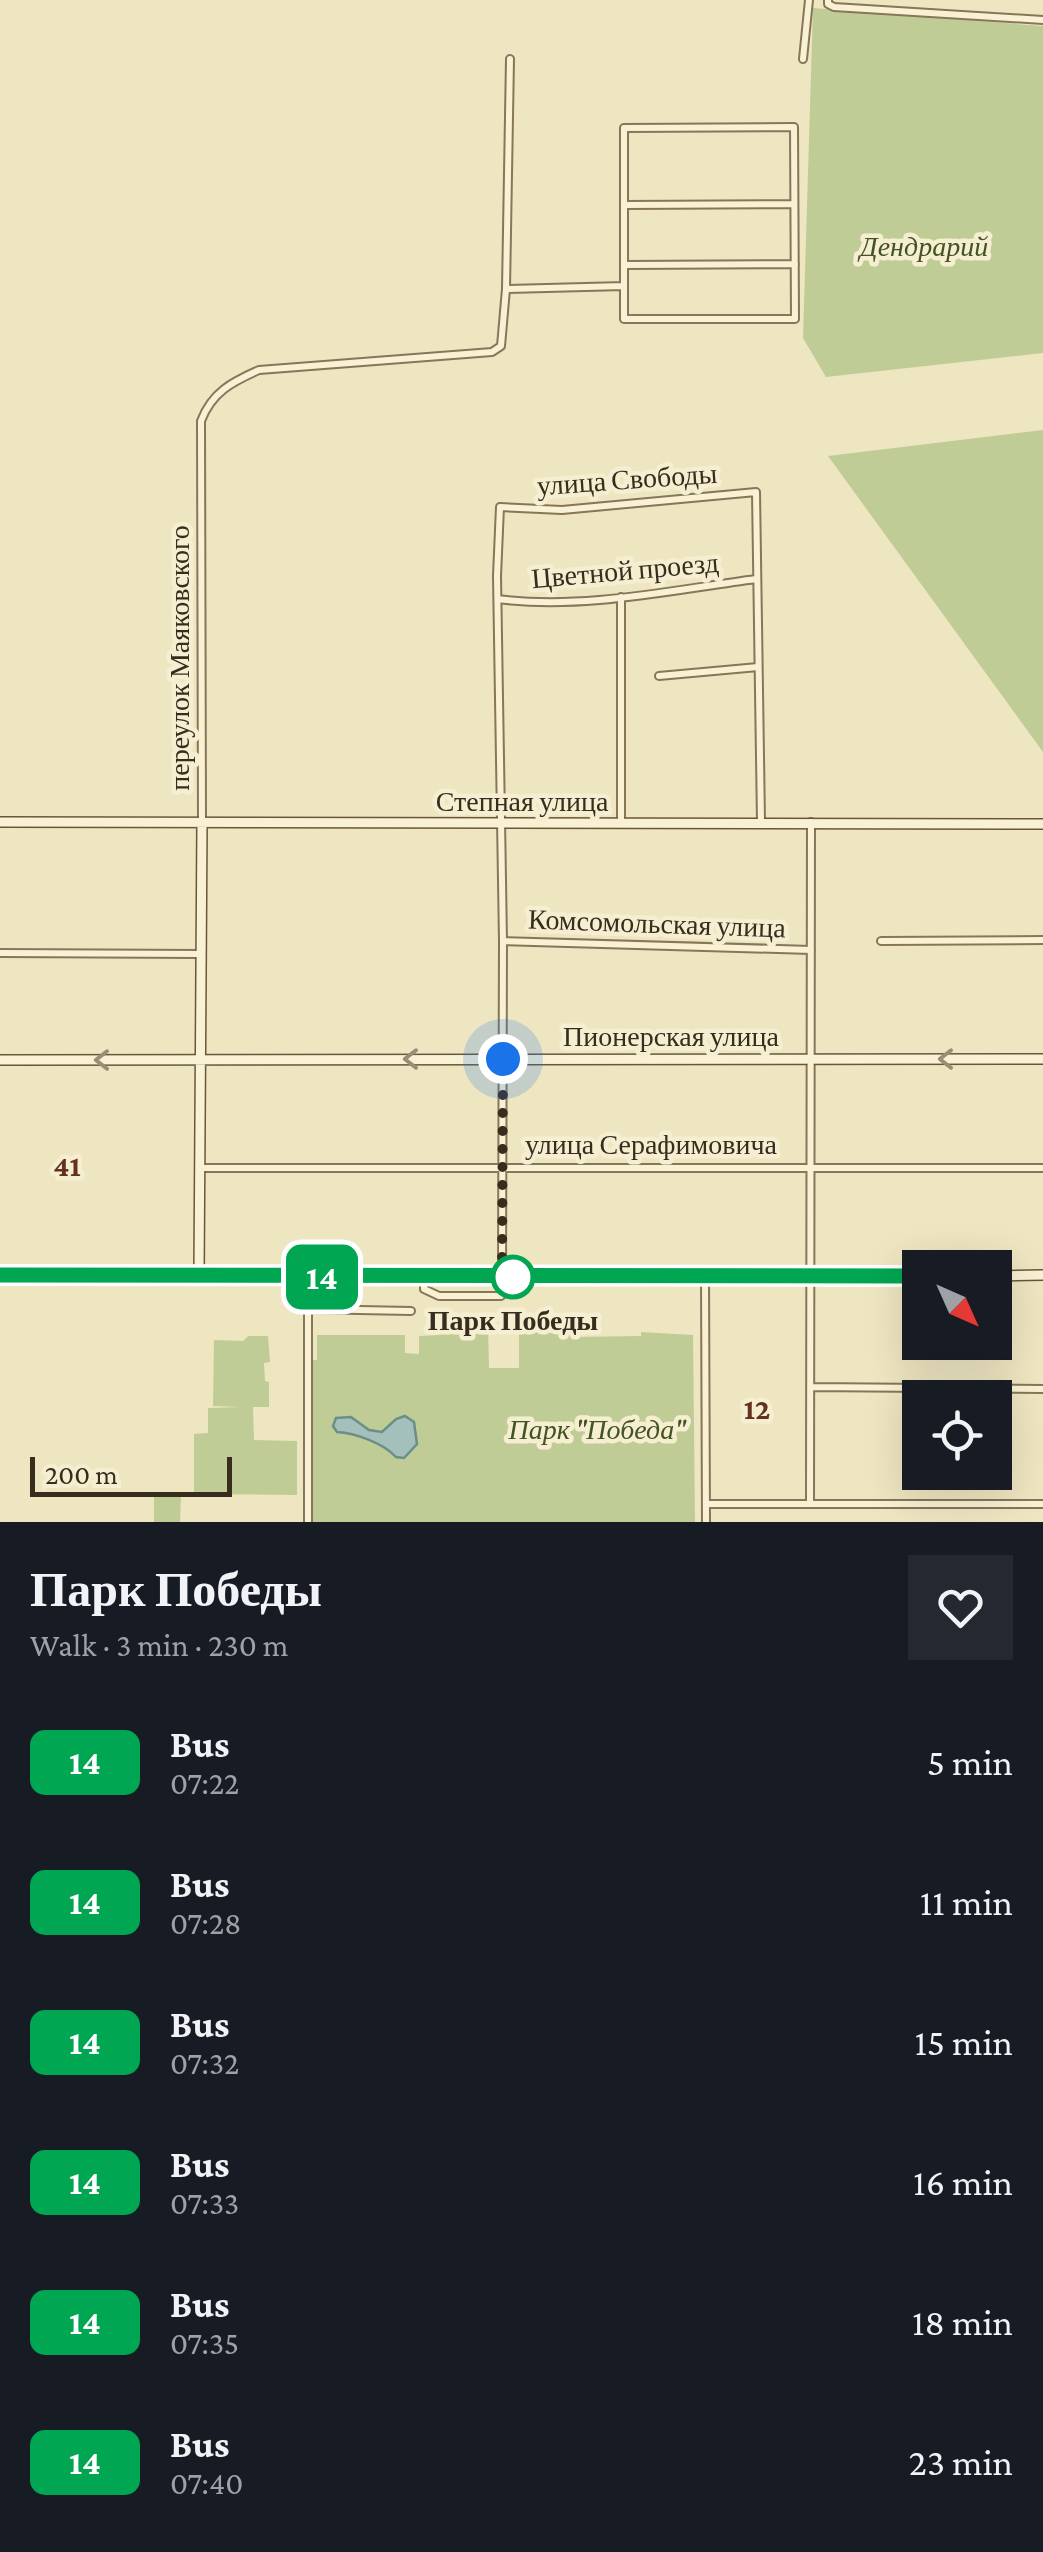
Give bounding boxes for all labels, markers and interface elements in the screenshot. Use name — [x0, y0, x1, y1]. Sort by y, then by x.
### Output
park label: Дендрарий — [857, 231, 988, 262]
street label: улица Свободы — [536, 458, 718, 501]
street label: переулок Маяковского — [164, 525, 195, 791]
street label: Цветной проезд — [530, 547, 720, 594]
street label: Степная улица — [436, 786, 609, 817]
street label: Комсомольская улица — [528, 904, 787, 944]
street label: Пионерская улица — [563, 1021, 780, 1052]
your location — [478, 1034, 528, 1084]
one-way arrow — [402, 1048, 418, 1070]
one-way arrow — [937, 1048, 952, 1070]
one-way arrow — [93, 1049, 108, 1071]
street label: улица Серафимовича — [525, 1129, 777, 1160]
district label: 41 — [53, 1149, 81, 1182]
line badge: 14 — [277, 1244, 367, 1310]
north arrow — [902, 1250, 1012, 1360]
map controls — [902, 1250, 1012, 1490]
marker: Парк Победы — [492, 1256, 534, 1298]
text: 14 — [306, 1258, 338, 1297]
place label: Парк Победы — [428, 1305, 598, 1336]
button: locate — [902, 1380, 1012, 1490]
district label: 12 — [744, 1392, 770, 1425]
park label: Парк "Победа" — [507, 1414, 687, 1445]
scale bar — [30, 1452, 232, 1496]
text: 200 m — [45, 1459, 118, 1490]
button: heart — [908, 1555, 1013, 1660]
text: Парк Победы — [30, 1563, 322, 1616]
text: Walk · 3 min · 230 m — [30, 1627, 289, 1663]
text: Bus — [170, 1723, 229, 1765]
text: 5 min — [927, 1741, 1013, 1783]
text: 14 — [69, 1743, 101, 1782]
text: 07:22 — [170, 1765, 239, 1801]
text: Bus — [170, 1863, 229, 1905]
text: 11 min — [920, 1881, 1013, 1923]
text: 14 — [69, 1883, 101, 1922]
text: 07:28 — [170, 1905, 241, 1941]
text: Bus — [170, 2003, 229, 2045]
text: 15 min — [914, 2021, 1013, 2063]
text: 14 — [69, 2023, 101, 2062]
text: 07:32 — [170, 2045, 239, 2081]
text: Bus — [170, 2143, 229, 2185]
text: 16 min — [913, 2161, 1013, 2203]
text: 14 — [69, 2163, 101, 2202]
text: 07:33 — [170, 2185, 239, 2221]
text: Bus — [170, 2283, 229, 2325]
text: 18 min — [912, 2301, 1013, 2343]
text: 14 — [69, 2303, 101, 2342]
text: 07:35 — [170, 2325, 239, 2361]
text: Bus — [170, 2423, 229, 2465]
text: 23 min — [909, 2441, 1013, 2483]
text: 14 — [69, 2443, 101, 2482]
text: 07:40 — [170, 2465, 243, 2501]

